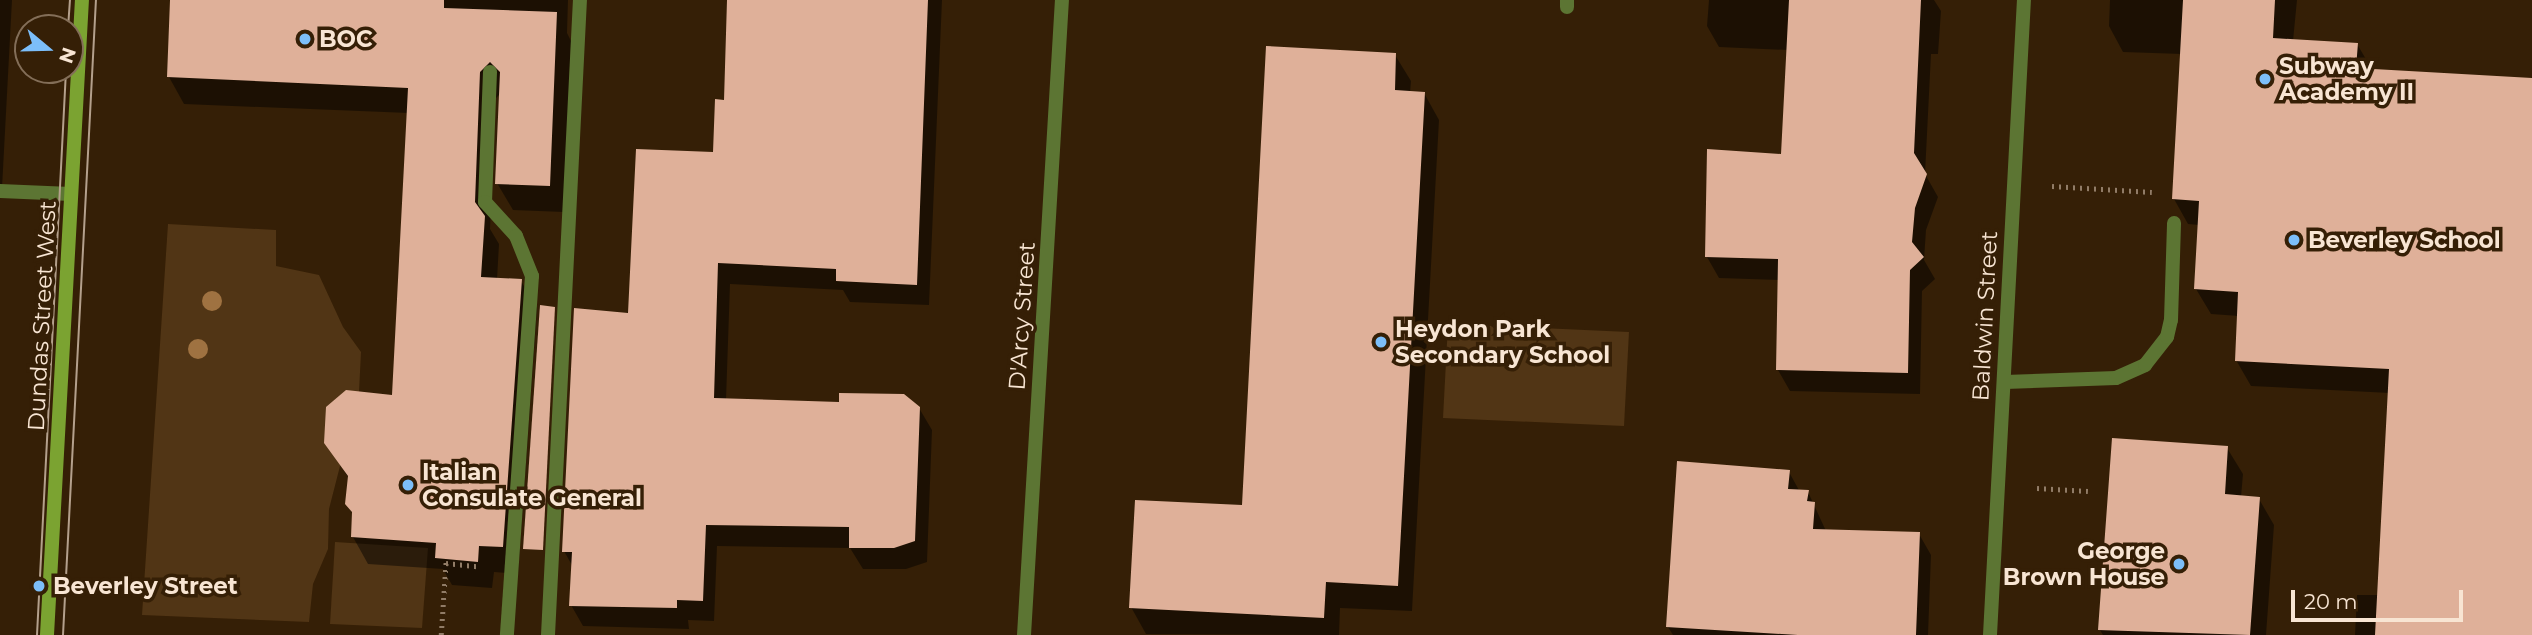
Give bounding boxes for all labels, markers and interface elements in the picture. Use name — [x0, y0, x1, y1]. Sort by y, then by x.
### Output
north arrow — [14, 14, 84, 84]
place label: BOC — [319, 25, 373, 53]
marker: BOC — [297, 31, 313, 47]
text: N — [54, 44, 81, 66]
place label: Subway Academy II — [2279, 52, 2414, 106]
marker: Subway Academy II — [2257, 71, 2273, 87]
street label: Dundas Street West — [22, 200, 62, 432]
place label: Beverley School — [2308, 226, 2501, 254]
street label: Baldwin Street — [1967, 230, 2003, 402]
marker: Beverley School — [2286, 232, 2302, 248]
street label: D'Arcy Street — [1003, 241, 1041, 391]
place label: Heydon Park Secondary School — [1395, 315, 1610, 369]
marker: Heydon Park Secondary School — [1373, 334, 1389, 350]
place label: Italian Consulate General — [422, 458, 642, 512]
marker: Italian Consulate General — [400, 477, 416, 493]
place label: George Brown House — [2003, 537, 2165, 591]
marker: George Brown House — [2171, 556, 2187, 572]
place label: Beverley Street — [53, 572, 238, 600]
scale bar — [2294, 576, 2466, 620]
marker: Beverley Street — [31, 578, 47, 594]
text: 20 m — [2304, 589, 2358, 614]

